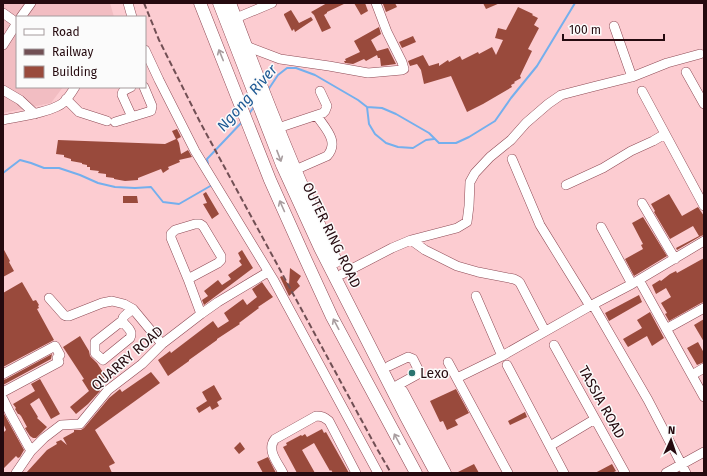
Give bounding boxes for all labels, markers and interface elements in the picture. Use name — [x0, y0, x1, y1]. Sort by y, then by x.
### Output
legend — [16, 16, 146, 88]
scale bar — [563, 16, 664, 42]
text: 100 m — [569, 23, 601, 37]
text: Road — [52, 25, 80, 39]
text: Railway — [52, 45, 93, 59]
one-way arrow — [217, 50, 224, 62]
water label: Ngong River — [213, 60, 282, 135]
text: Building — [52, 65, 98, 79]
one-way arrow — [276, 150, 284, 162]
street label: OUTER RING ROAD — [299, 180, 365, 291]
one-way arrow — [278, 200, 285, 212]
one-way arrow — [331, 318, 339, 330]
street label: QUARRY ROAD — [88, 323, 167, 394]
street label: TASSIA ROAD — [575, 363, 628, 442]
place label: Lexo — [420, 365, 449, 382]
marker: Lexo — [407, 368, 417, 378]
north arrow — [651, 420, 691, 460]
text: N — [668, 424, 675, 437]
one-way arrow — [393, 433, 401, 445]

